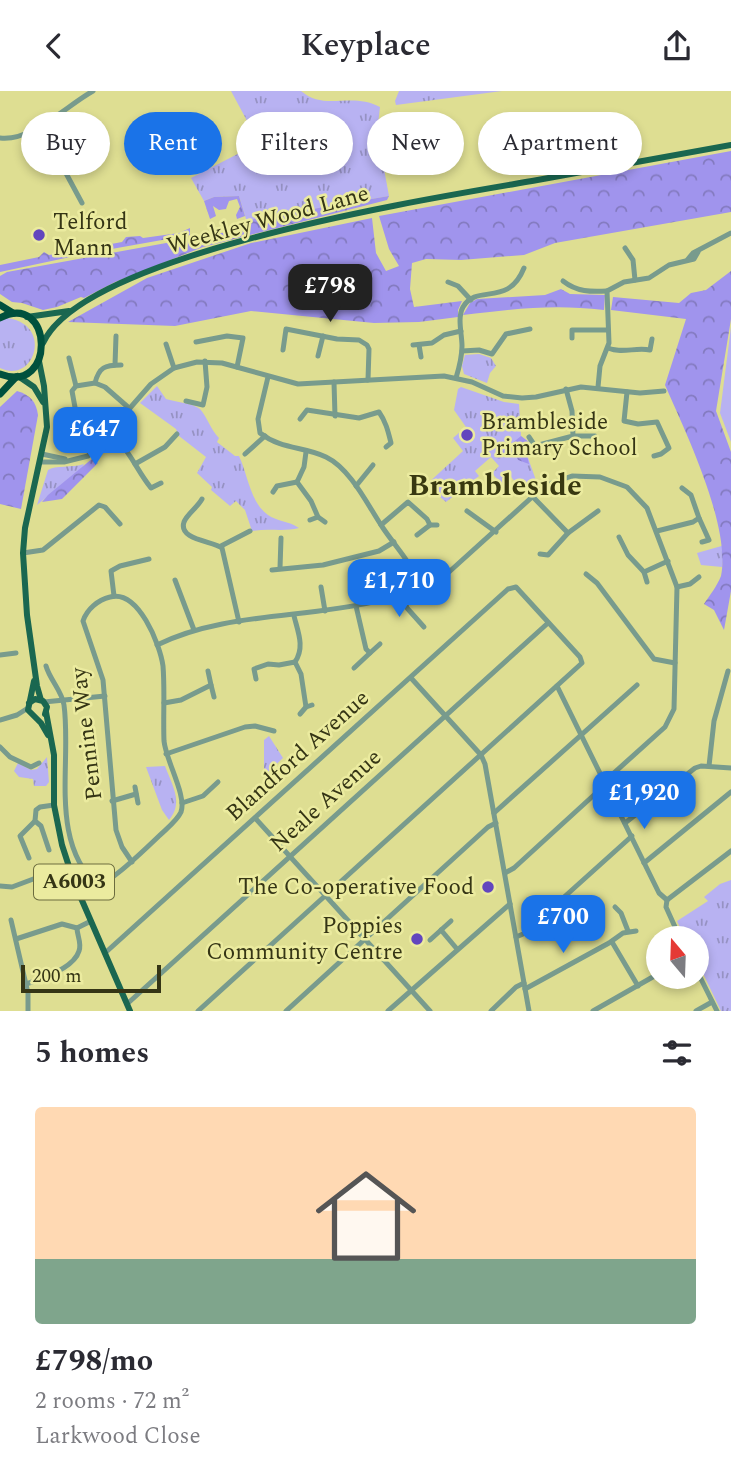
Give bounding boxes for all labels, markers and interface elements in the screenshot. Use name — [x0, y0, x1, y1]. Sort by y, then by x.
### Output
text: Keyplace — [300, 21, 431, 70]
icon: back — [35, 27, 73, 65]
icon: share — [658, 27, 696, 65]
chip: Buy — [21, 112, 110, 175]
chip: Rent — [124, 112, 222, 175]
chip: Filters — [236, 112, 353, 175]
chip: New — [367, 112, 464, 175]
chip: Apartment — [478, 112, 642, 175]
street label: Weekley Wood Lane — [163, 176, 373, 264]
place label: Telford Mann — [53, 205, 128, 266]
marker: Telford Mann — [31, 227, 47, 243]
pin: £798 — [289, 265, 371, 324]
text: £798 — [304, 269, 356, 304]
place label: Brambleside Primary School — [481, 405, 637, 466]
pin: £647 — [54, 407, 136, 467]
text: £647 — [69, 412, 121, 447]
marker: Brambleside Primary School — [459, 427, 475, 443]
district label: Brambleside — [408, 463, 582, 509]
pin: £1,710 — [342, 559, 456, 619]
text: £1,710 — [364, 564, 434, 599]
street label: Pennine Way — [61, 665, 113, 803]
street label: Blandford Avenue — [218, 682, 378, 830]
street label: Neale Avenue — [262, 741, 390, 861]
pin: £1,920 — [587, 771, 701, 831]
text: £1,920 — [609, 776, 679, 811]
road number: A6003 — [34, 865, 114, 899]
place label: The Co-operative Food — [238, 870, 474, 905]
marker: The Co-operative Food — [480, 879, 496, 895]
pin: £700 — [522, 895, 604, 955]
text: £700 — [537, 900, 589, 935]
place label: Poppies Community Centre — [206, 909, 403, 970]
north arrow — [646, 926, 709, 989]
map controls — [646, 926, 709, 989]
marker: Poppies Community Centre — [409, 931, 425, 947]
scale bar — [21, 962, 161, 994]
text: 200 m — [32, 962, 82, 991]
text: 5 homes — [35, 1030, 149, 1076]
icon: filters — [658, 1034, 696, 1072]
icon: home — [303, 1153, 429, 1279]
text: £798/mo — [35, 1338, 153, 1384]
text: 2 rooms · 72 m² — [35, 1384, 189, 1419]
text: Larkwood Close — [35, 1419, 201, 1454]

